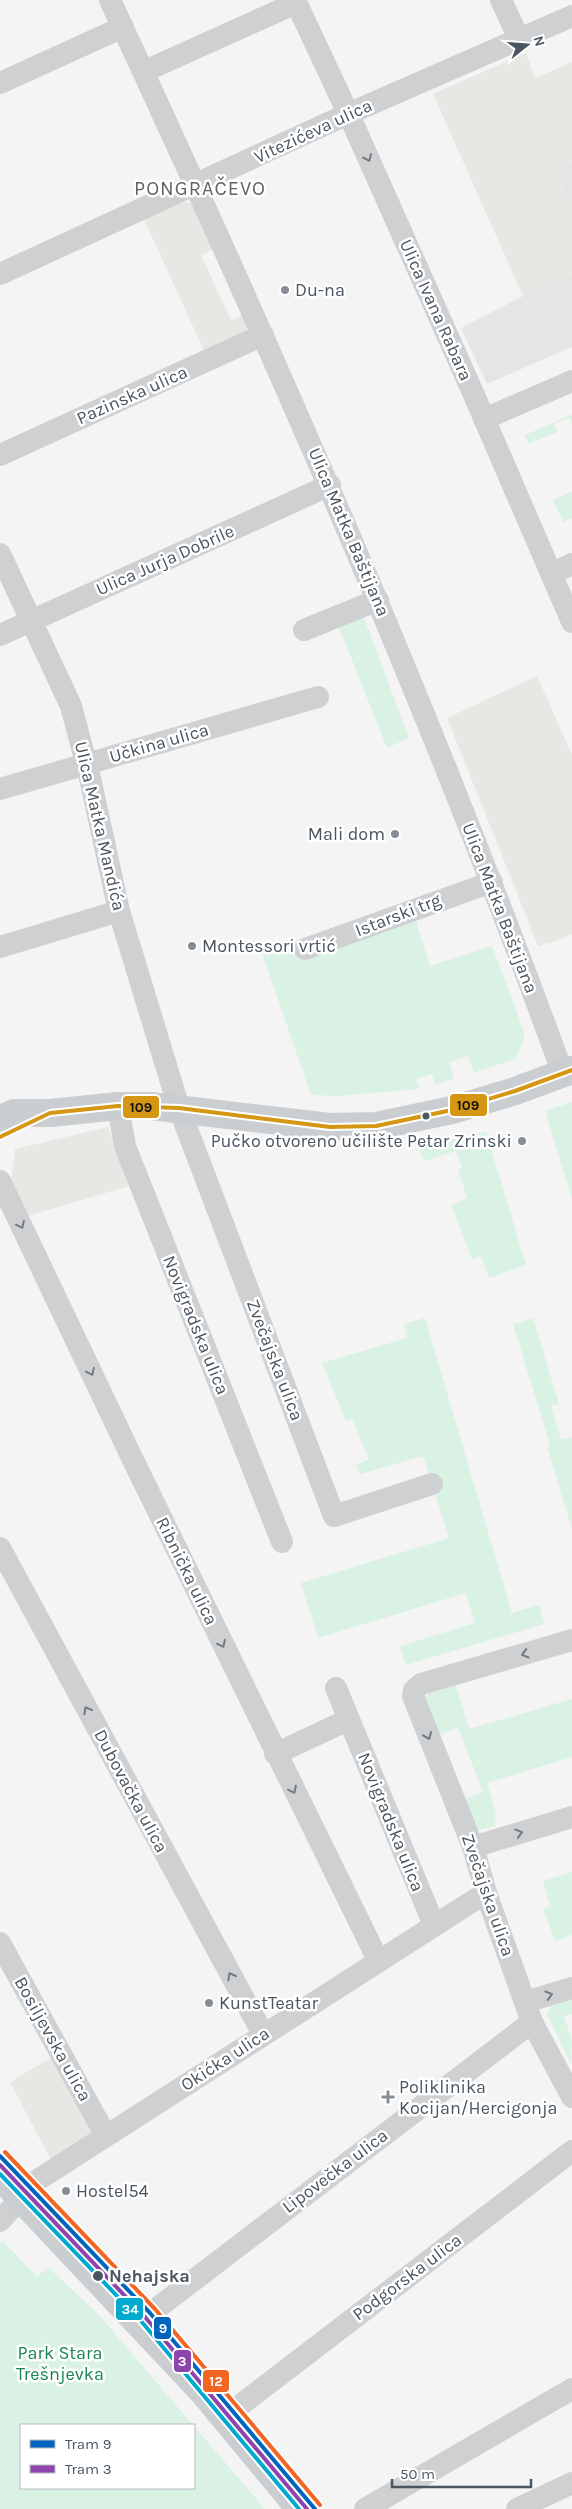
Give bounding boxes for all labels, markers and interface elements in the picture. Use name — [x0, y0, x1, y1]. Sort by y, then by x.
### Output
north arrow — [502, 20, 552, 70]
text: N — [529, 34, 549, 49]
street label: Vitezićeva ulica — [250, 94, 376, 168]
one-way arrow — [362, 153, 373, 162]
district label: PONGRAČEVO — [134, 176, 266, 200]
street label: Ulica Ivana Rabara — [395, 236, 477, 384]
place label: Du-na — [295, 279, 345, 301]
marker: Du-na — [279, 284, 291, 296]
street label: Pazinska ulica — [73, 361, 191, 429]
street label: Ulica Matka Baštijana — [304, 444, 394, 620]
street label: Ulica Jurja Dobrile — [93, 520, 237, 600]
street label: Učkina ulica — [107, 718, 211, 768]
street label: Ulica Matka Mandića — [70, 739, 130, 913]
street label: Ulica Matka Baštijana — [457, 820, 543, 996]
place label: Mali dom — [308, 823, 385, 845]
marker: Mali dom — [389, 828, 401, 840]
street label: Istarski trg — [352, 889, 444, 941]
place label: Montessori vrtić — [202, 935, 336, 957]
marker: Montessori vrtić — [186, 940, 198, 952]
line badge: 109 — [449, 1093, 488, 1117]
line badge: 109 — [122, 1095, 160, 1119]
text: 109 — [457, 1097, 479, 1114]
text: 109 — [130, 1099, 152, 1116]
unlabelled marker — [421, 1111, 431, 1121]
place label: Pučko otvoreno učilište Petar Zrinski — [211, 1130, 512, 1152]
marker: Pučko otvoreno učilište Petar Zrinski — [516, 1135, 528, 1147]
one-way arrow — [15, 1220, 25, 1229]
street label: Novigradska ulica — [158, 1252, 234, 1398]
street label: Zvečajska ulica — [242, 1296, 308, 1424]
one-way arrow — [84, 1367, 95, 1376]
street label: Ribnička ulica — [151, 1513, 223, 1629]
one-way arrow — [216, 1639, 226, 1648]
one-way arrow — [522, 1648, 530, 1658]
one-way arrow — [83, 1706, 93, 1715]
street label: Dubovačka ulica — [89, 1726, 173, 1856]
one-way arrow — [422, 1731, 432, 1740]
street label: Novigradska ulica — [353, 1749, 429, 1895]
one-way arrow — [287, 1785, 298, 1794]
one-way arrow — [515, 1828, 523, 1838]
street label: Zvečajska ulica — [457, 1831, 519, 1959]
one-way arrow — [227, 1972, 237, 1981]
street label: Bosiljevska ulica — [10, 1973, 96, 2105]
one-way arrow — [544, 1991, 552, 2001]
place label: KunstTeatar — [219, 1992, 318, 2014]
marker: KunstTeatar — [203, 1997, 215, 2009]
street label: Okićka ulica — [177, 2022, 273, 2096]
place label: Poliklinika Kocijan/Hercigonja — [399, 2076, 557, 2119]
marker: Poliklinika Kocijan/Hercigonja — [381, 2090, 395, 2104]
street label: Lipovečka ulica — [278, 2124, 392, 2218]
place label: Hostel54 — [76, 2180, 149, 2202]
marker: Hostel54 — [60, 2185, 72, 2197]
street label: Podgorska ulica — [348, 2229, 466, 2325]
place label: Nehajska — [109, 2265, 190, 2287]
marker: Nehajska — [91, 2269, 105, 2283]
line badge: 34 — [115, 2297, 144, 2321]
text: 34 — [121, 2301, 139, 2318]
line badge: 9 — [153, 2316, 172, 2340]
text: 9 — [159, 2320, 167, 2337]
park label: Park Stara Trešnjevka — [16, 2342, 104, 2385]
line badge: 3 — [173, 2349, 192, 2373]
text: 3 — [178, 2353, 186, 2370]
line badge: 12 — [202, 2369, 230, 2393]
text: 12 — [209, 2373, 223, 2390]
legend — [20, 2424, 195, 2489]
text: Tram 9 — [65, 2435, 111, 2453]
scale bar — [392, 2456, 531, 2488]
text: Tram 3 — [65, 2460, 112, 2478]
text: 50 m — [400, 2465, 435, 2483]

